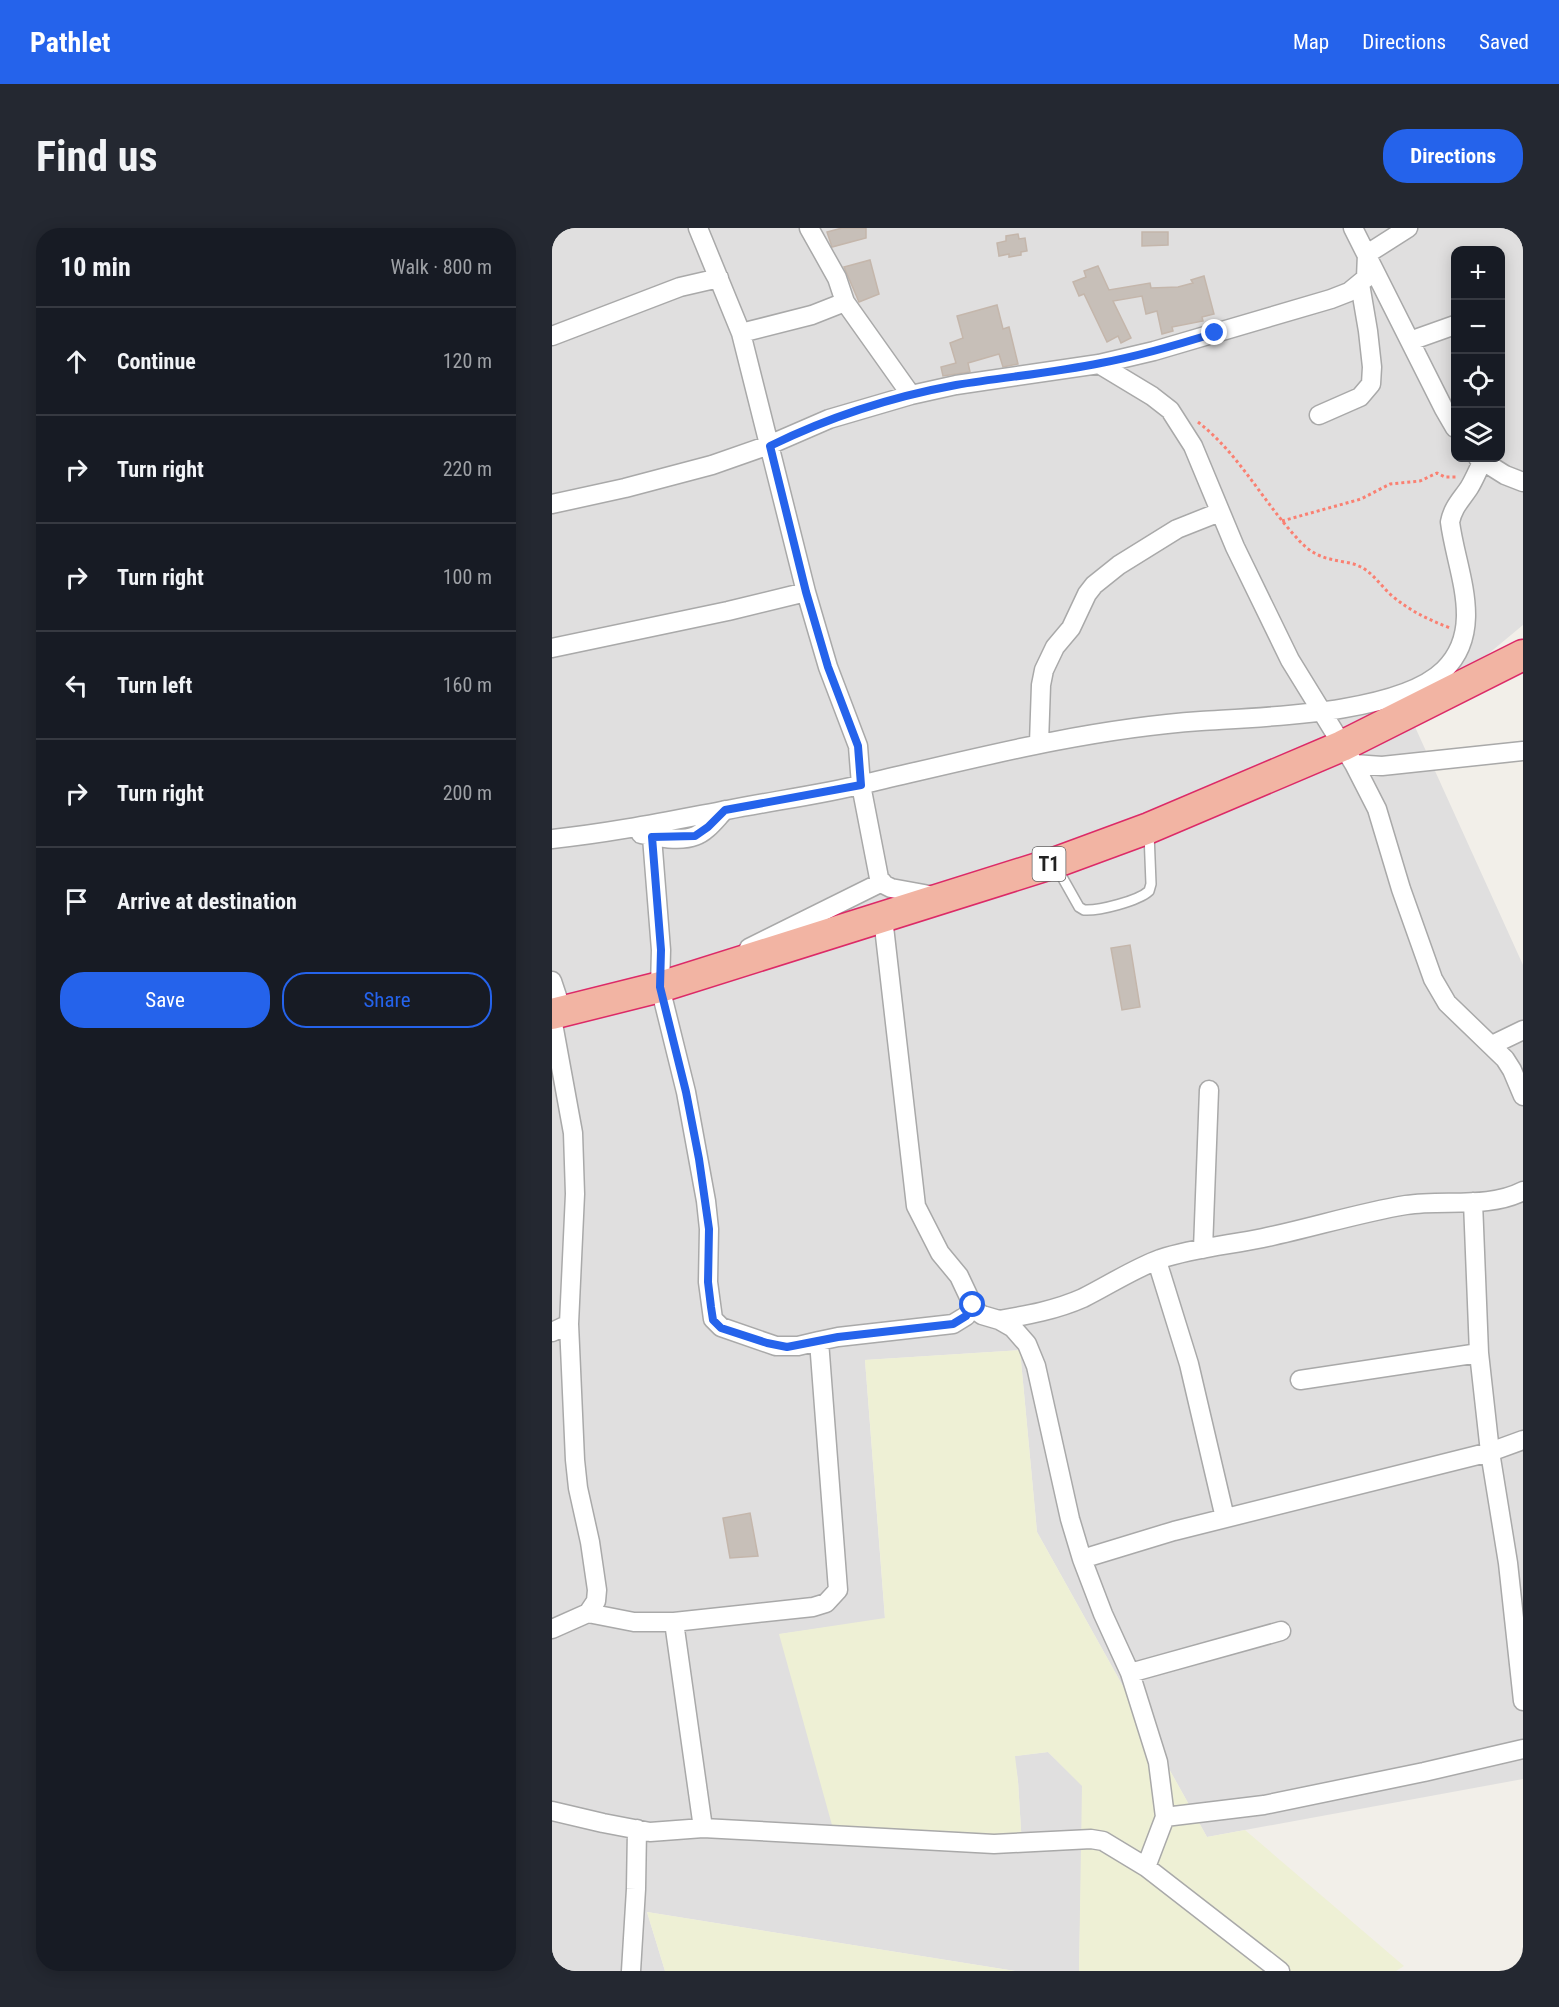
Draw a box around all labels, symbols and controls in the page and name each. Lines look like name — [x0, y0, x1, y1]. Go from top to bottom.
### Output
text: Pathlet — [30, 26, 110, 59]
text: Map — [1293, 30, 1329, 54]
text: Directions — [1362, 30, 1446, 54]
text: Saved — [1479, 30, 1529, 54]
button: Directions — [1383, 129, 1523, 183]
text: Find us — [36, 132, 157, 181]
map controls — [1451, 246, 1505, 462]
button: + — [1451, 246, 1505, 300]
text: 10 min — [60, 252, 131, 282]
text: Walk · 800 m — [391, 255, 492, 279]
button: − — [1451, 300, 1505, 354]
route end — [1201, 319, 1227, 345]
icon: ahead — [60, 345, 93, 378]
text: Continue — [117, 349, 196, 374]
text: 120 m — [443, 349, 492, 373]
button: locate — [1451, 354, 1505, 408]
button: layers — [1451, 408, 1505, 462]
icon: right — [60, 453, 93, 486]
text: Turn right — [117, 457, 204, 482]
text: 220 m — [443, 457, 492, 481]
icon: right — [60, 561, 93, 594]
text: Turn right — [117, 565, 204, 590]
text: 100 m — [443, 565, 492, 589]
icon: left — [60, 669, 93, 702]
text: Turn left — [117, 673, 192, 698]
text: 160 m — [443, 673, 492, 697]
icon: right — [60, 777, 93, 810]
text: Turn right — [117, 781, 204, 806]
text: 200 m — [443, 781, 492, 805]
road number: T1 — [1032, 847, 1066, 881]
icon: arrive — [60, 885, 93, 918]
text: Arrive at destination — [117, 889, 297, 914]
button: Save — [60, 972, 270, 1028]
button: Share — [282, 972, 492, 1028]
route start — [959, 1291, 985, 1317]

